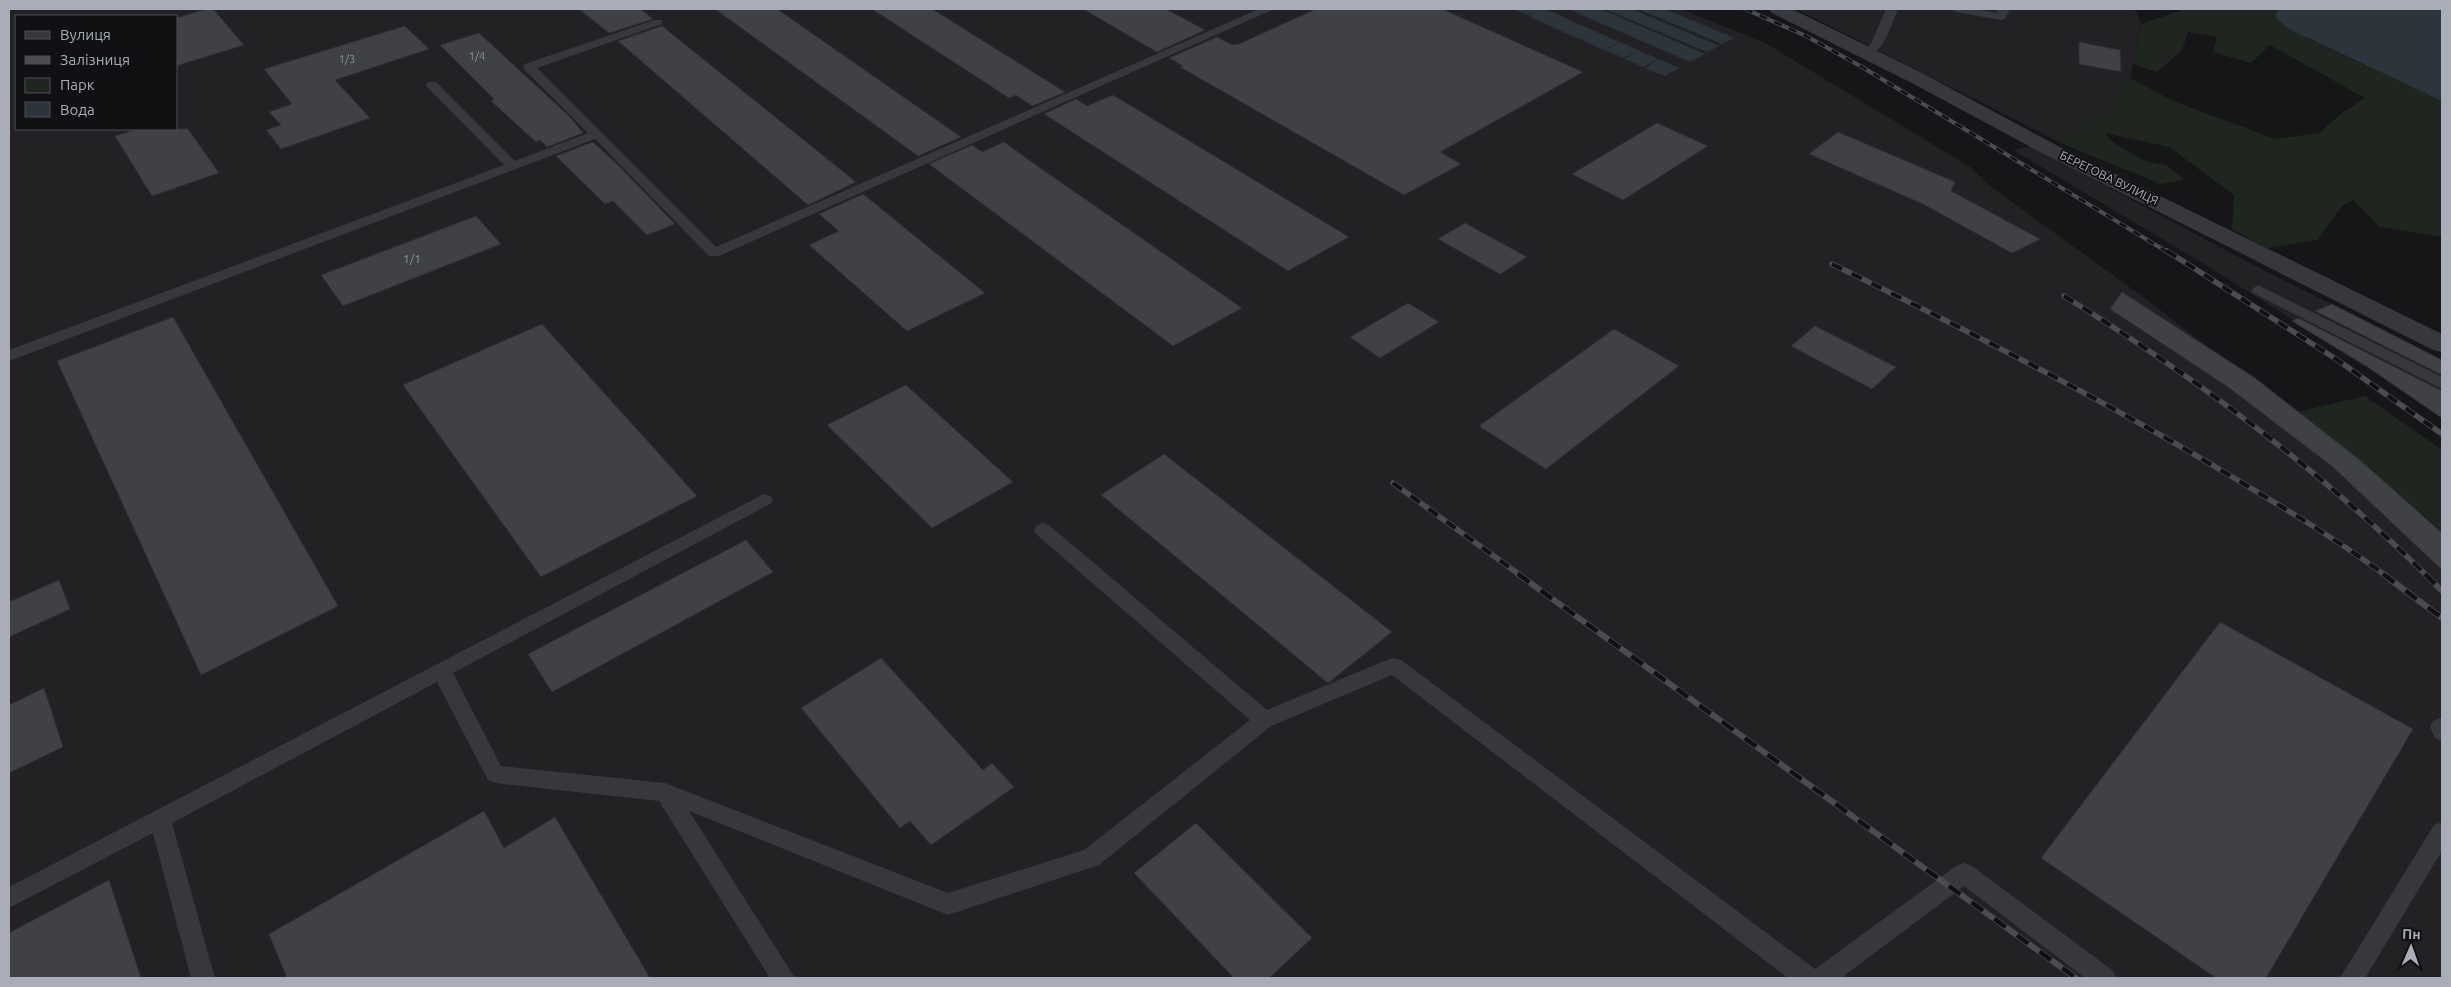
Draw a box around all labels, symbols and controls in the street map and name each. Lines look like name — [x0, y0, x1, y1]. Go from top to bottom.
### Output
legend — [15, 15, 178, 130]
text: Вулиця — [60, 26, 111, 43]
house number: 1/4 — [469, 50, 485, 62]
text: Залізниця — [60, 51, 130, 68]
house number: 1/3 — [339, 53, 355, 65]
text: Парк — [60, 76, 95, 93]
text: Вода — [60, 101, 95, 118]
street label: БЕРЕГОВА ВУЛИЦЯ — [2058, 148, 2160, 207]
house number: 1/1 — [403, 252, 421, 265]
north arrow — [2386, 922, 2436, 972]
text: Пн — [2402, 926, 2421, 942]

